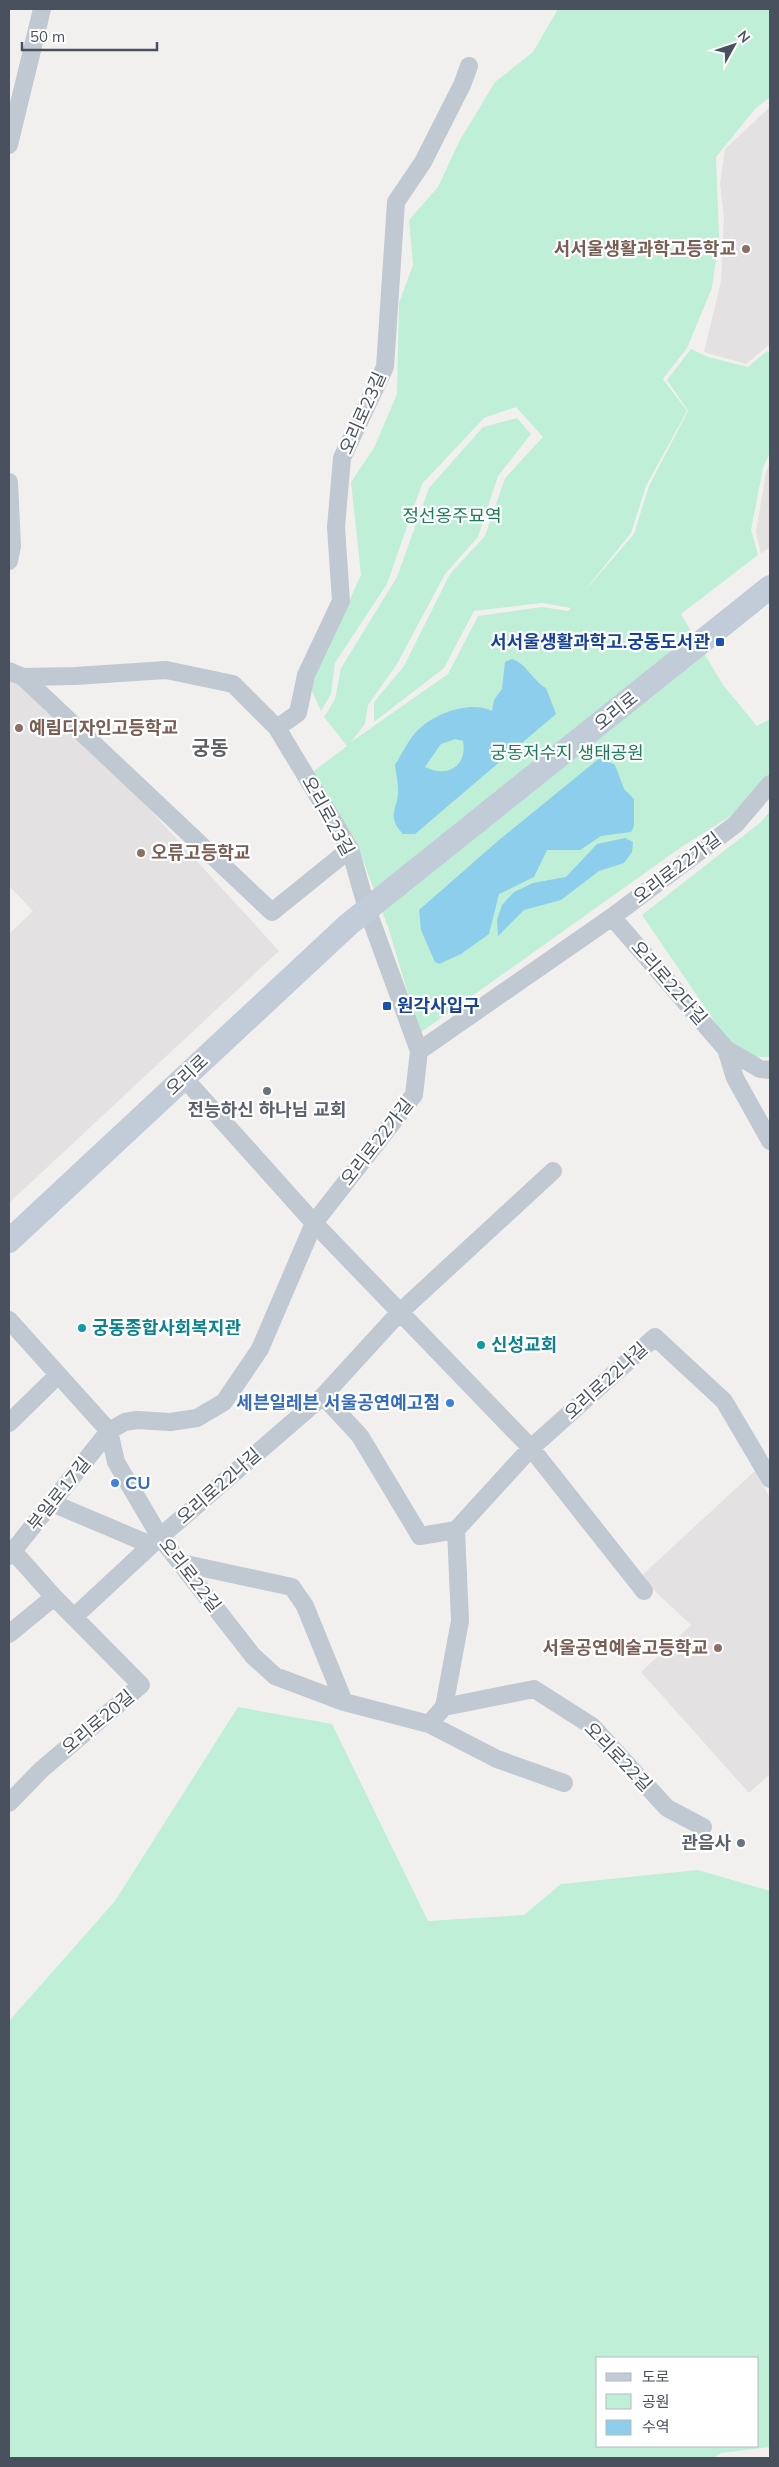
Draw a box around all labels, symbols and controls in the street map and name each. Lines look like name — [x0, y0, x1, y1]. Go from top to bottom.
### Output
scale bar — [22, 20, 158, 52]
north arrow — [709, 20, 759, 70]
text: 50 m — [30, 27, 65, 46]
text: N — [734, 27, 754, 46]
place label: 서서울생활과학고등학교 — [554, 237, 736, 260]
marker: 서서울생활과학고등학교 — [740, 243, 752, 255]
street label: 오리로23길 — [334, 368, 391, 458]
park label: 정선옹주묘역 — [402, 504, 502, 527]
place label: 서서울생활과학고.궁동도서관 — [490, 630, 710, 653]
marker: 서서울생활과학고.궁동도서관 — [714, 636, 726, 648]
street label: 오리로 — [589, 686, 642, 735]
place label: 예림디자인고등학교 — [29, 716, 178, 739]
marker: 예림디자인고등학교 — [13, 722, 25, 734]
district label: 궁동 — [192, 735, 228, 760]
park label: 궁동저수지 생태공원 — [490, 741, 644, 764]
street label: 오리로23길 — [297, 772, 360, 860]
street label: 오리로22가길 — [628, 827, 725, 908]
place label: 오류고등학교 — [151, 841, 250, 864]
marker: 오류고등학교 — [135, 847, 147, 859]
street label: 오리로22다길 — [626, 936, 712, 1030]
place label: 원각사입구 — [397, 994, 480, 1017]
marker: 원각사입구 — [381, 1000, 393, 1012]
street label: 오리로 — [161, 1049, 213, 1100]
marker: 전능하신 하나님 교회 — [261, 1085, 273, 1097]
street label: 오리로22가길 — [335, 1093, 418, 1190]
place label: 전능하신 하나님 교회 — [188, 1098, 346, 1121]
place label: 궁동종합사회복지관 — [92, 1316, 241, 1339]
marker: 궁동종합사회복지관 — [76, 1322, 88, 1334]
place label: 신성교회 — [491, 1333, 557, 1356]
street label: 오리로22나길 — [559, 1337, 652, 1424]
marker: 신성교회 — [475, 1339, 487, 1351]
place label: 세븐일레븐 서울공연예고점 — [236, 1391, 440, 1414]
marker: 세븐일레븐 서울공연예고점 — [444, 1397, 456, 1409]
street label: 오리로22나길 — [172, 1443, 266, 1529]
street label: 부일로17길 — [22, 1452, 95, 1535]
place label: CU — [125, 1471, 151, 1494]
marker: CU — [109, 1477, 121, 1489]
street label: 오리로22길 — [154, 1533, 226, 1616]
place label: 서울공연예술고등학교 — [542, 1636, 708, 1659]
marker: 서울공연예술고등학교 — [712, 1642, 724, 1654]
street label: 오리로20길 — [57, 1685, 139, 1759]
street label: 오리로22길 — [580, 1717, 657, 1796]
place label: 관음사 — [681, 1831, 731, 1854]
marker: 관음사 — [735, 1837, 747, 1849]
legend — [596, 2357, 759, 2447]
text: 도로 — [642, 2367, 670, 2386]
text: 공원 — [642, 2392, 670, 2411]
text: 수역 — [642, 2417, 670, 2436]

